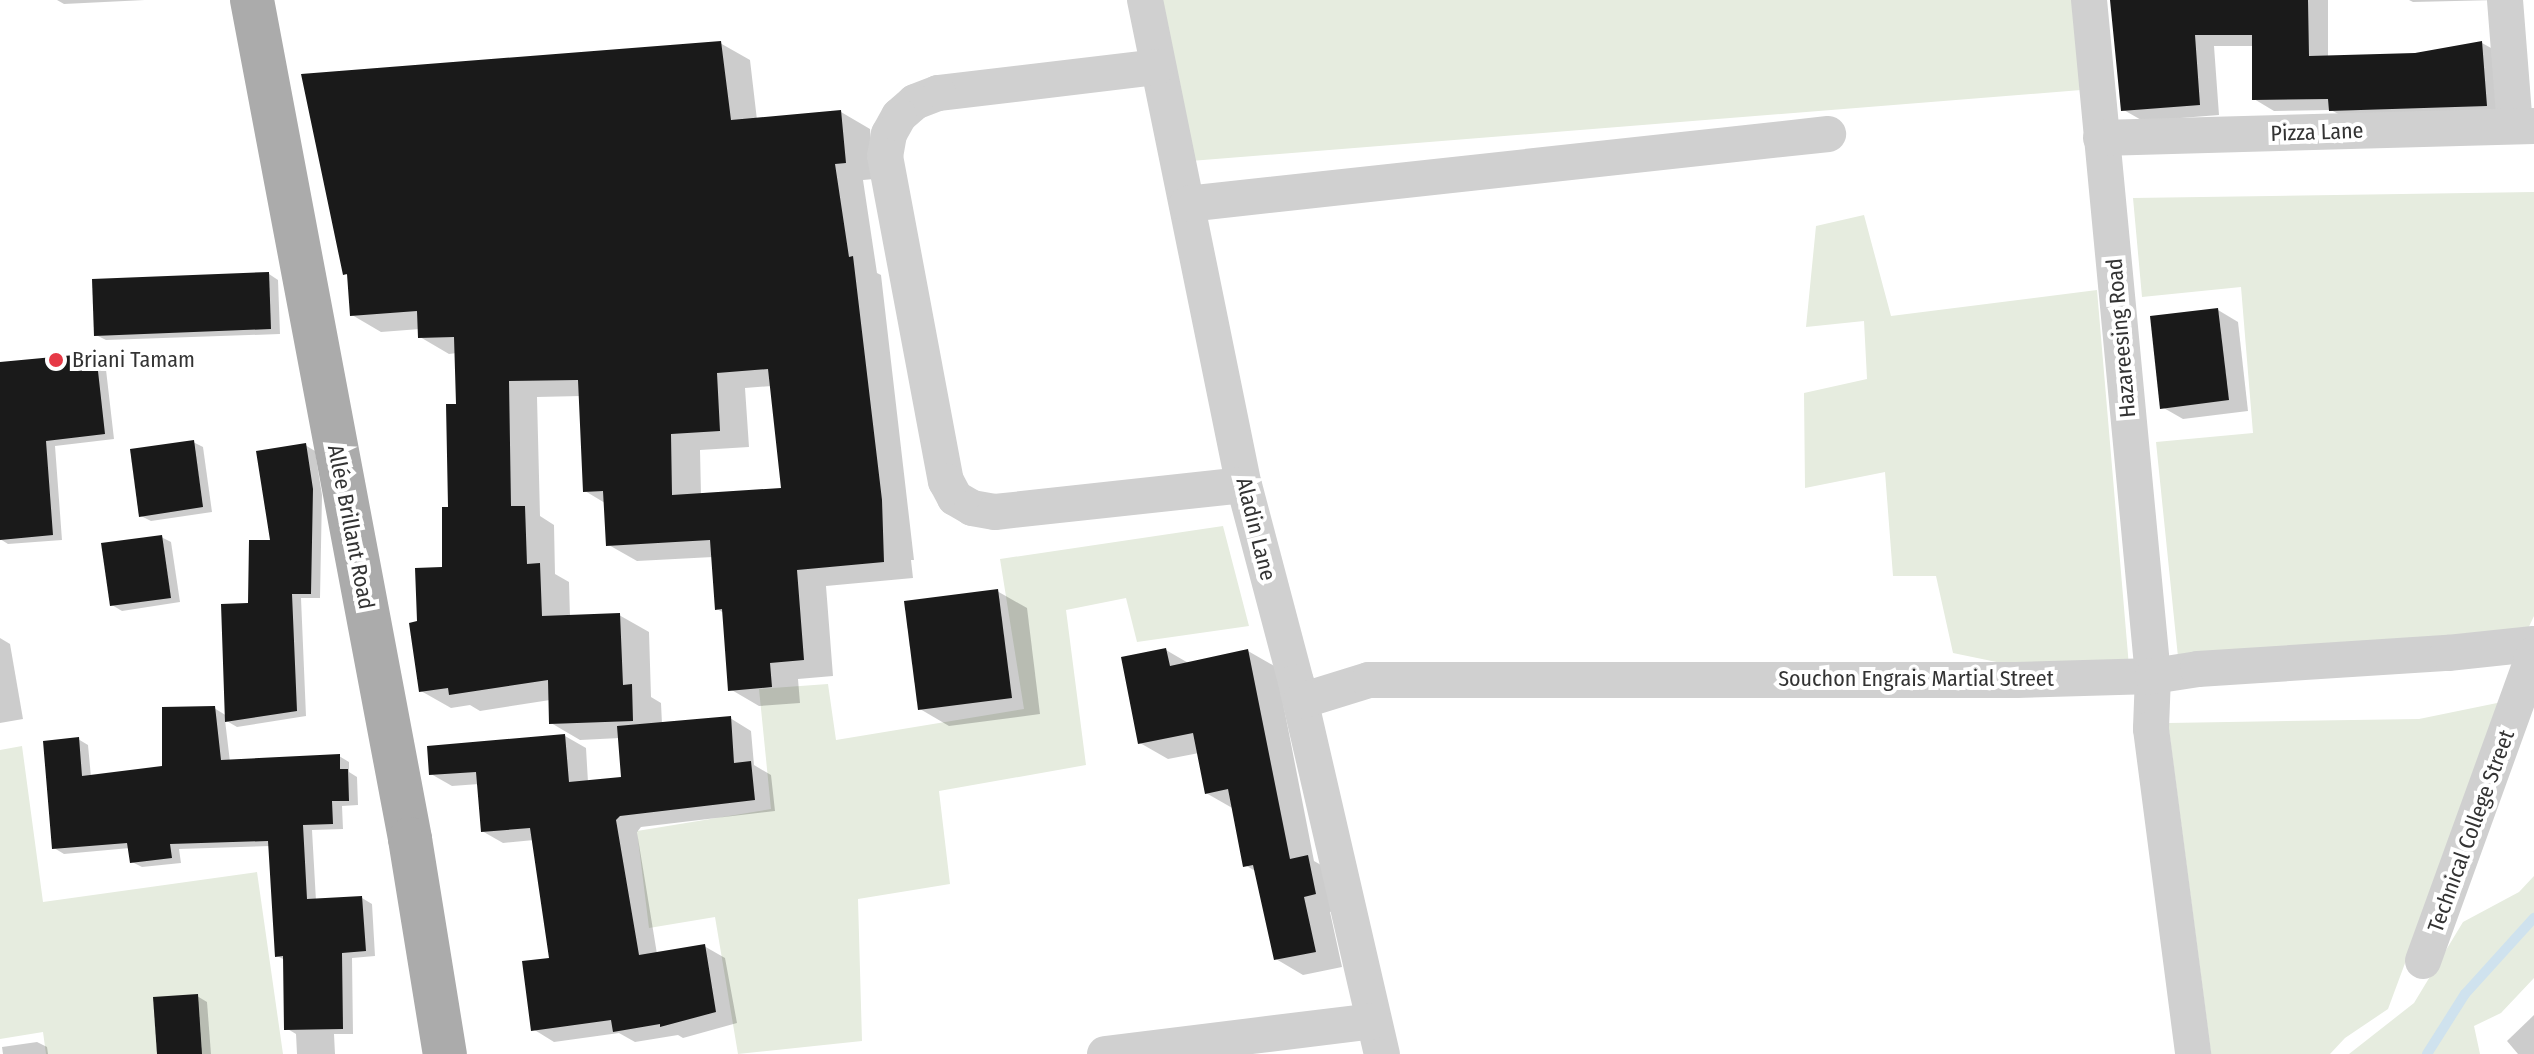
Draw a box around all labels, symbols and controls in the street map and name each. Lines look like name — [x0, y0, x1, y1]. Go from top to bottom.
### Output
street label: Pizza Lane — [2270, 117, 2364, 147]
street label: Hazareesing Road — [2101, 257, 2141, 419]
place label: Briani Tamam — [72, 347, 195, 373]
marker: Briani Tamam — [47, 351, 65, 369]
street label: Allée Brillant Road — [322, 442, 380, 612]
street label: Aladin Lane — [1230, 475, 1282, 583]
street label: Souchon Engrais Martial Street — [1778, 666, 2054, 692]
street label: Technical College Street — [2422, 726, 2520, 936]

